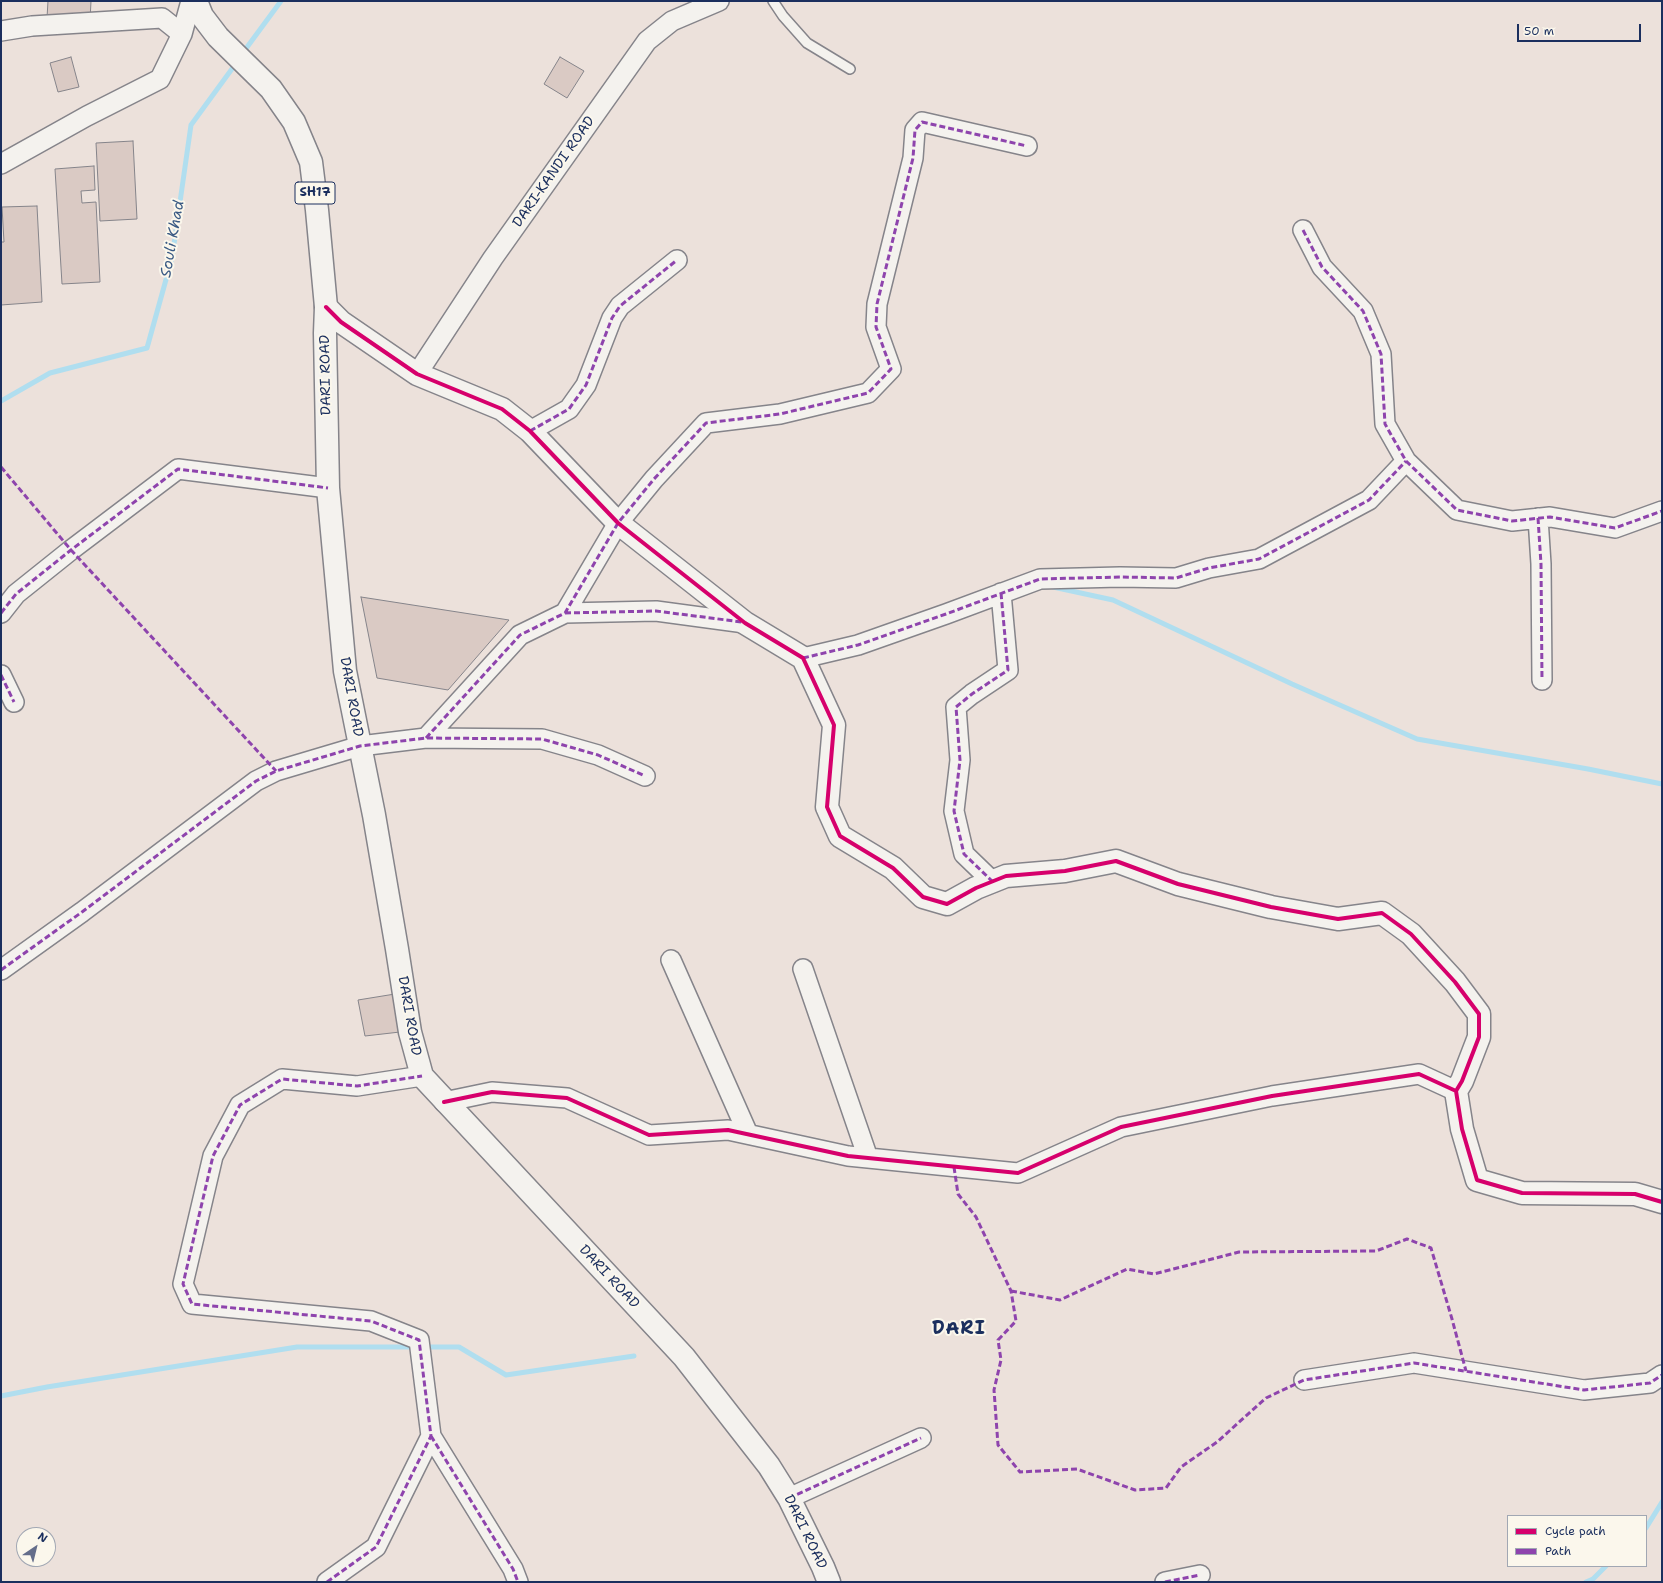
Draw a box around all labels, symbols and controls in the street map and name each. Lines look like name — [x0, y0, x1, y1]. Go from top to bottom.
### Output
scale bar — [1519, 16, 1643, 42]
text: 50 m — [1524, 23, 1554, 39]
street label: DARI-KANDI ROAD — [509, 113, 599, 231]
road number: SH17 — [295, 182, 335, 204]
water label: Souli Khad — [157, 199, 189, 279]
street label: DARI ROAD — [317, 335, 335, 415]
street label: DARI ROAD — [336, 656, 366, 738]
street label: DARI ROAD — [394, 975, 424, 1057]
street label: DARI ROAD — [575, 1242, 643, 1312]
district label: DARI — [932, 1318, 986, 1340]
street label: DARI ROAD — [780, 1492, 830, 1572]
legend — [1507, 1515, 1647, 1567]
text: Cycle path — [1545, 1523, 1606, 1539]
north arrow — [16, 1527, 56, 1567]
text: N — [35, 1529, 50, 1546]
text: Path — [1545, 1543, 1571, 1559]

